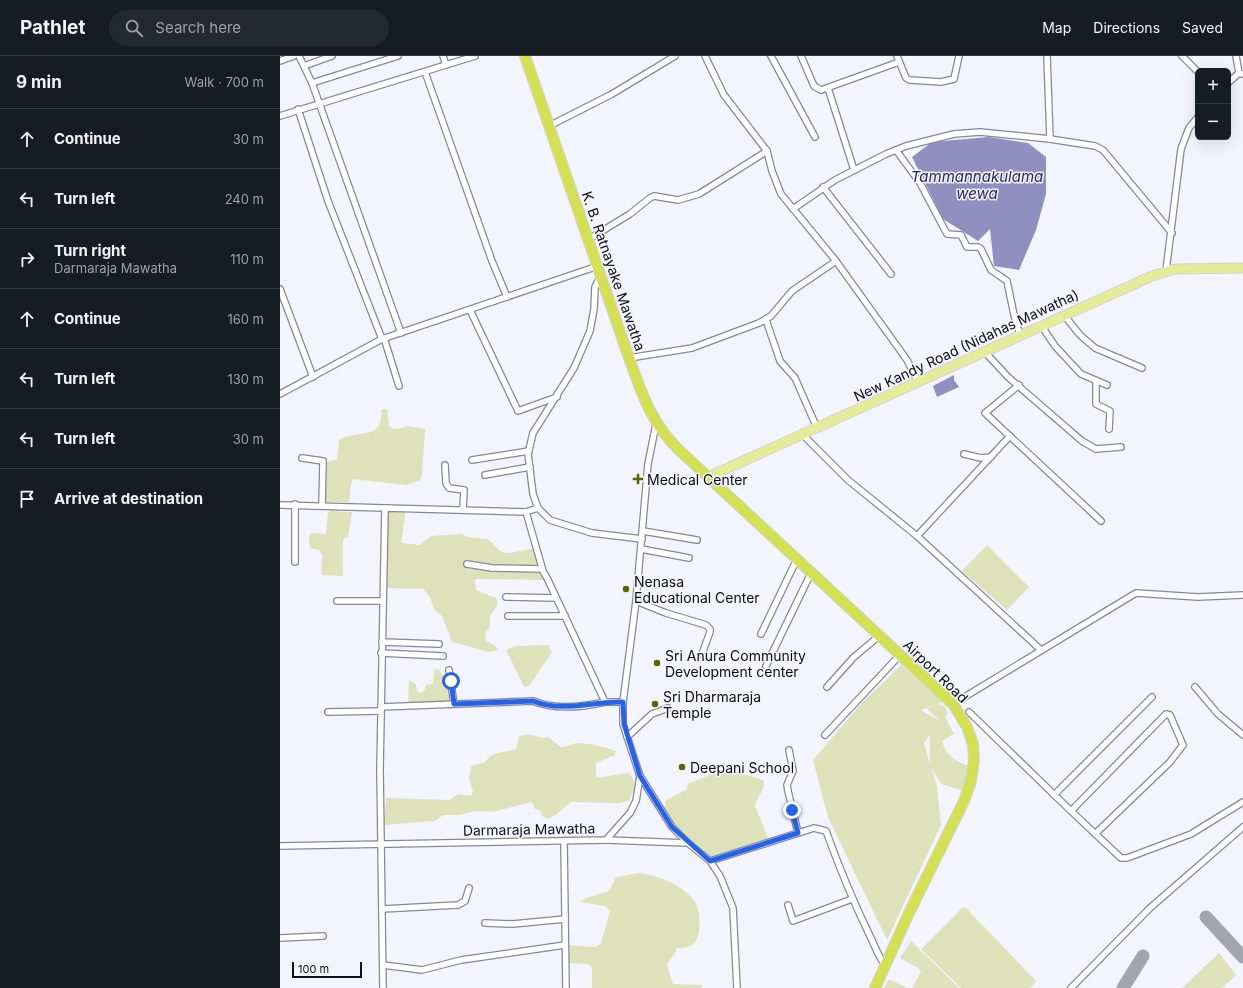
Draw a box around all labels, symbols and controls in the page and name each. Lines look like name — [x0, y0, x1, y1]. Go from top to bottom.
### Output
search box — [109, 10, 389, 46]
text: Pathlet — [20, 16, 85, 39]
icon: search — [123, 17, 145, 39]
text: Search here — [155, 18, 241, 37]
text: Map — [1042, 19, 1071, 36]
text: Directions — [1093, 19, 1160, 36]
text: Saved — [1182, 19, 1223, 36]
map controls — [1195, 68, 1231, 140]
button: + — [1195, 68, 1231, 104]
text: 9 min — [16, 72, 62, 92]
text: Walk · 700 m — [185, 74, 264, 90]
button: − — [1195, 104, 1231, 140]
icon: ahead — [16, 128, 38, 150]
text: Continue — [54, 129, 121, 148]
text: 30 m — [233, 131, 264, 147]
water label: Tammannakulama wewa — [911, 167, 1043, 203]
icon: left — [16, 188, 38, 210]
text: Turn left — [54, 189, 115, 208]
street label: K. B. Ratnayake Mawatha — [579, 189, 649, 353]
text: 240 m — [225, 191, 264, 207]
text: Turn right — [54, 241, 126, 260]
icon: right — [16, 248, 38, 270]
text: 110 m — [230, 251, 264, 267]
text: Darmaraja Mawatha — [54, 260, 177, 276]
street label: New Kandy Road (Nidahas Mawatha) — [851, 285, 1081, 405]
icon: ahead — [16, 308, 38, 330]
text: Continue — [54, 309, 121, 328]
text: 160 m — [227, 311, 264, 327]
icon: left — [16, 368, 38, 390]
text: Turn left — [54, 369, 115, 388]
text: 130 m — [227, 371, 264, 387]
icon: left — [16, 428, 38, 450]
text: Turn left — [54, 429, 115, 448]
text: 30 m — [233, 431, 264, 447]
place label: Medical Center — [647, 471, 748, 488]
marker: Medical Center — [632, 473, 644, 485]
icon: arrive — [16, 488, 38, 510]
text: Arrive at destination — [54, 489, 203, 508]
place label: Nenasa Educational Center — [634, 573, 760, 606]
marker: Nenasa Educational Center — [621, 584, 631, 594]
street label: Airport Road — [900, 636, 972, 706]
place label: Sri Anura Community Development center — [665, 647, 806, 680]
marker: Sri Anura Community Development center — [652, 658, 662, 668]
route start — [442, 672, 460, 690]
place label: Sri Dharmaraja Temple — [663, 688, 761, 721]
marker: Sri Dharmaraja Temple — [650, 699, 660, 709]
place label: Deepani School — [690, 759, 794, 776]
marker: Deepani School — [677, 762, 687, 772]
route end — [783, 801, 801, 819]
street label: Darmaraja Mawatha — [463, 819, 595, 839]
scale bar — [292, 960, 362, 979]
text: 100 m — [298, 962, 329, 976]

